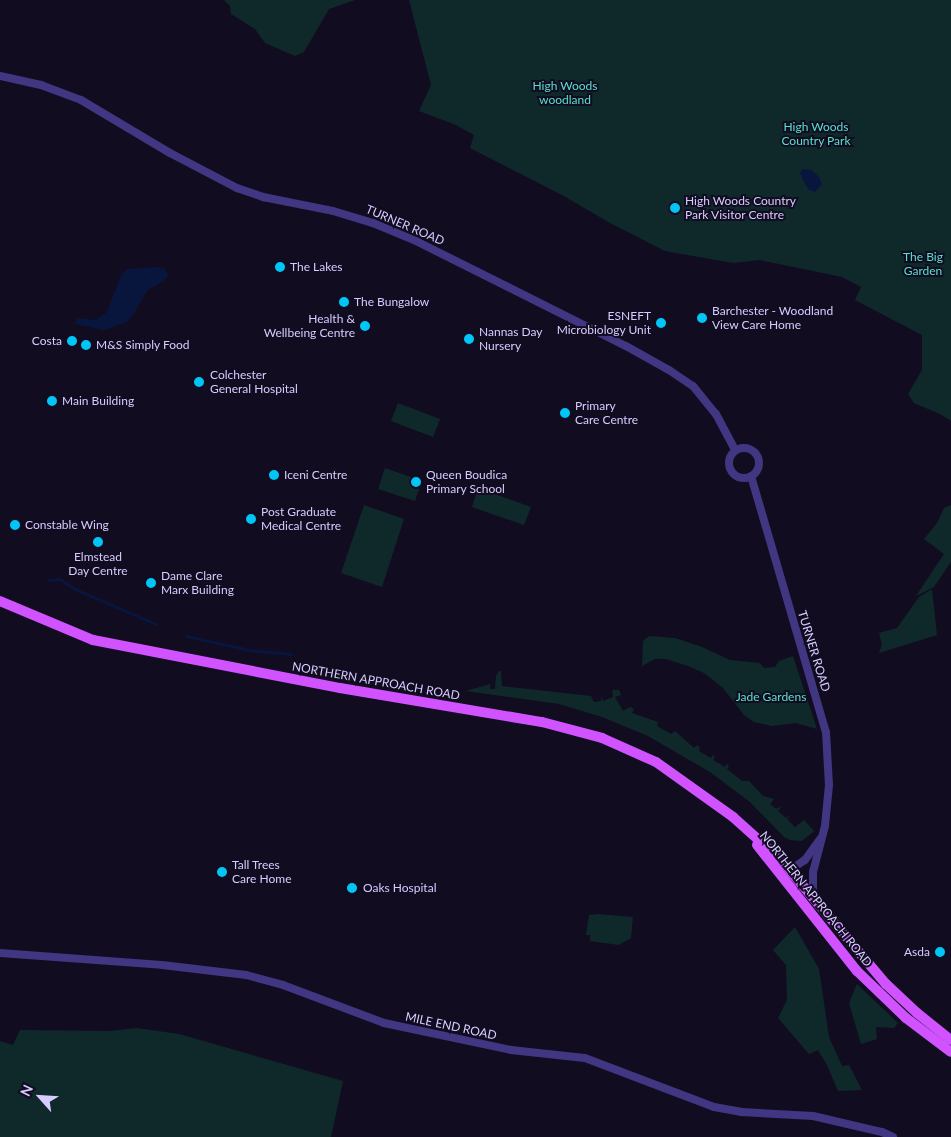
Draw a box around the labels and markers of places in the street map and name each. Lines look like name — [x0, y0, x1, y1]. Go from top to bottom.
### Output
place label: High Woods Country Park Visitor Centre — [685, 194, 796, 222]
marker: High Woods Country Park Visitor Centre — [669, 202, 681, 214]
place label: The Lakes — [290, 260, 342, 274]
marker: The Lakes — [274, 261, 286, 273]
place label: The Bungalow — [354, 295, 429, 309]
marker: The Bungalow — [338, 296, 350, 308]
place label: Barchester - Woodland View Care Home — [712, 304, 834, 332]
place label: ESNEFT Microbiology Unit — [556, 309, 651, 337]
place label: Health & Wellbeing Centre — [264, 312, 355, 340]
marker: Barchester - Woodland View Care Home — [696, 312, 708, 324]
marker: ESNEFT Microbiology Unit — [655, 317, 667, 329]
marker: Health & Wellbeing Centre — [359, 320, 371, 332]
place label: Nannas Day Nursery — [479, 325, 543, 353]
marker: Nannas Day Nursery — [463, 333, 475, 345]
place label: Costa — [32, 334, 62, 348]
marker: Costa — [66, 335, 78, 347]
place label: M&S Simply Food — [96, 338, 190, 352]
marker: M&S Simply Food — [80, 339, 92, 351]
place label: Colchester General Hospital — [210, 368, 298, 396]
marker: Colchester General Hospital — [192, 375, 206, 389]
place label: Main Building — [62, 394, 134, 408]
marker: Main Building — [46, 395, 58, 407]
place label: Primary Care Centre — [575, 399, 638, 427]
marker: Primary Care Centre — [559, 407, 571, 419]
place label: Iceni Centre — [284, 468, 347, 482]
place label: Queen Boudica Primary School — [426, 468, 507, 496]
marker: Iceni Centre — [268, 469, 280, 481]
marker: Queen Boudica Primary School — [410, 476, 422, 488]
place label: Post Graduate Medical Centre — [261, 505, 341, 533]
marker: Post Graduate Medical Centre — [245, 513, 257, 525]
place label: Constable Wing — [25, 518, 109, 532]
marker: Constable Wing — [9, 519, 21, 531]
marker: Elmstead Day Centre — [92, 536, 104, 548]
place label: Elmstead Day Centre — [68, 550, 128, 578]
place label: Dame Clare Marx Building — [161, 569, 234, 597]
marker: Dame Clare Marx Building — [145, 577, 157, 589]
place label: Tall Trees Care Home — [232, 858, 291, 886]
marker: Tall Trees Care Home — [216, 866, 228, 878]
marker: Oaks Hospital — [345, 881, 359, 895]
place label: Oaks Hospital — [363, 881, 436, 895]
place label: Asda — [904, 945, 930, 959]
marker: Asda — [934, 946, 946, 958]

